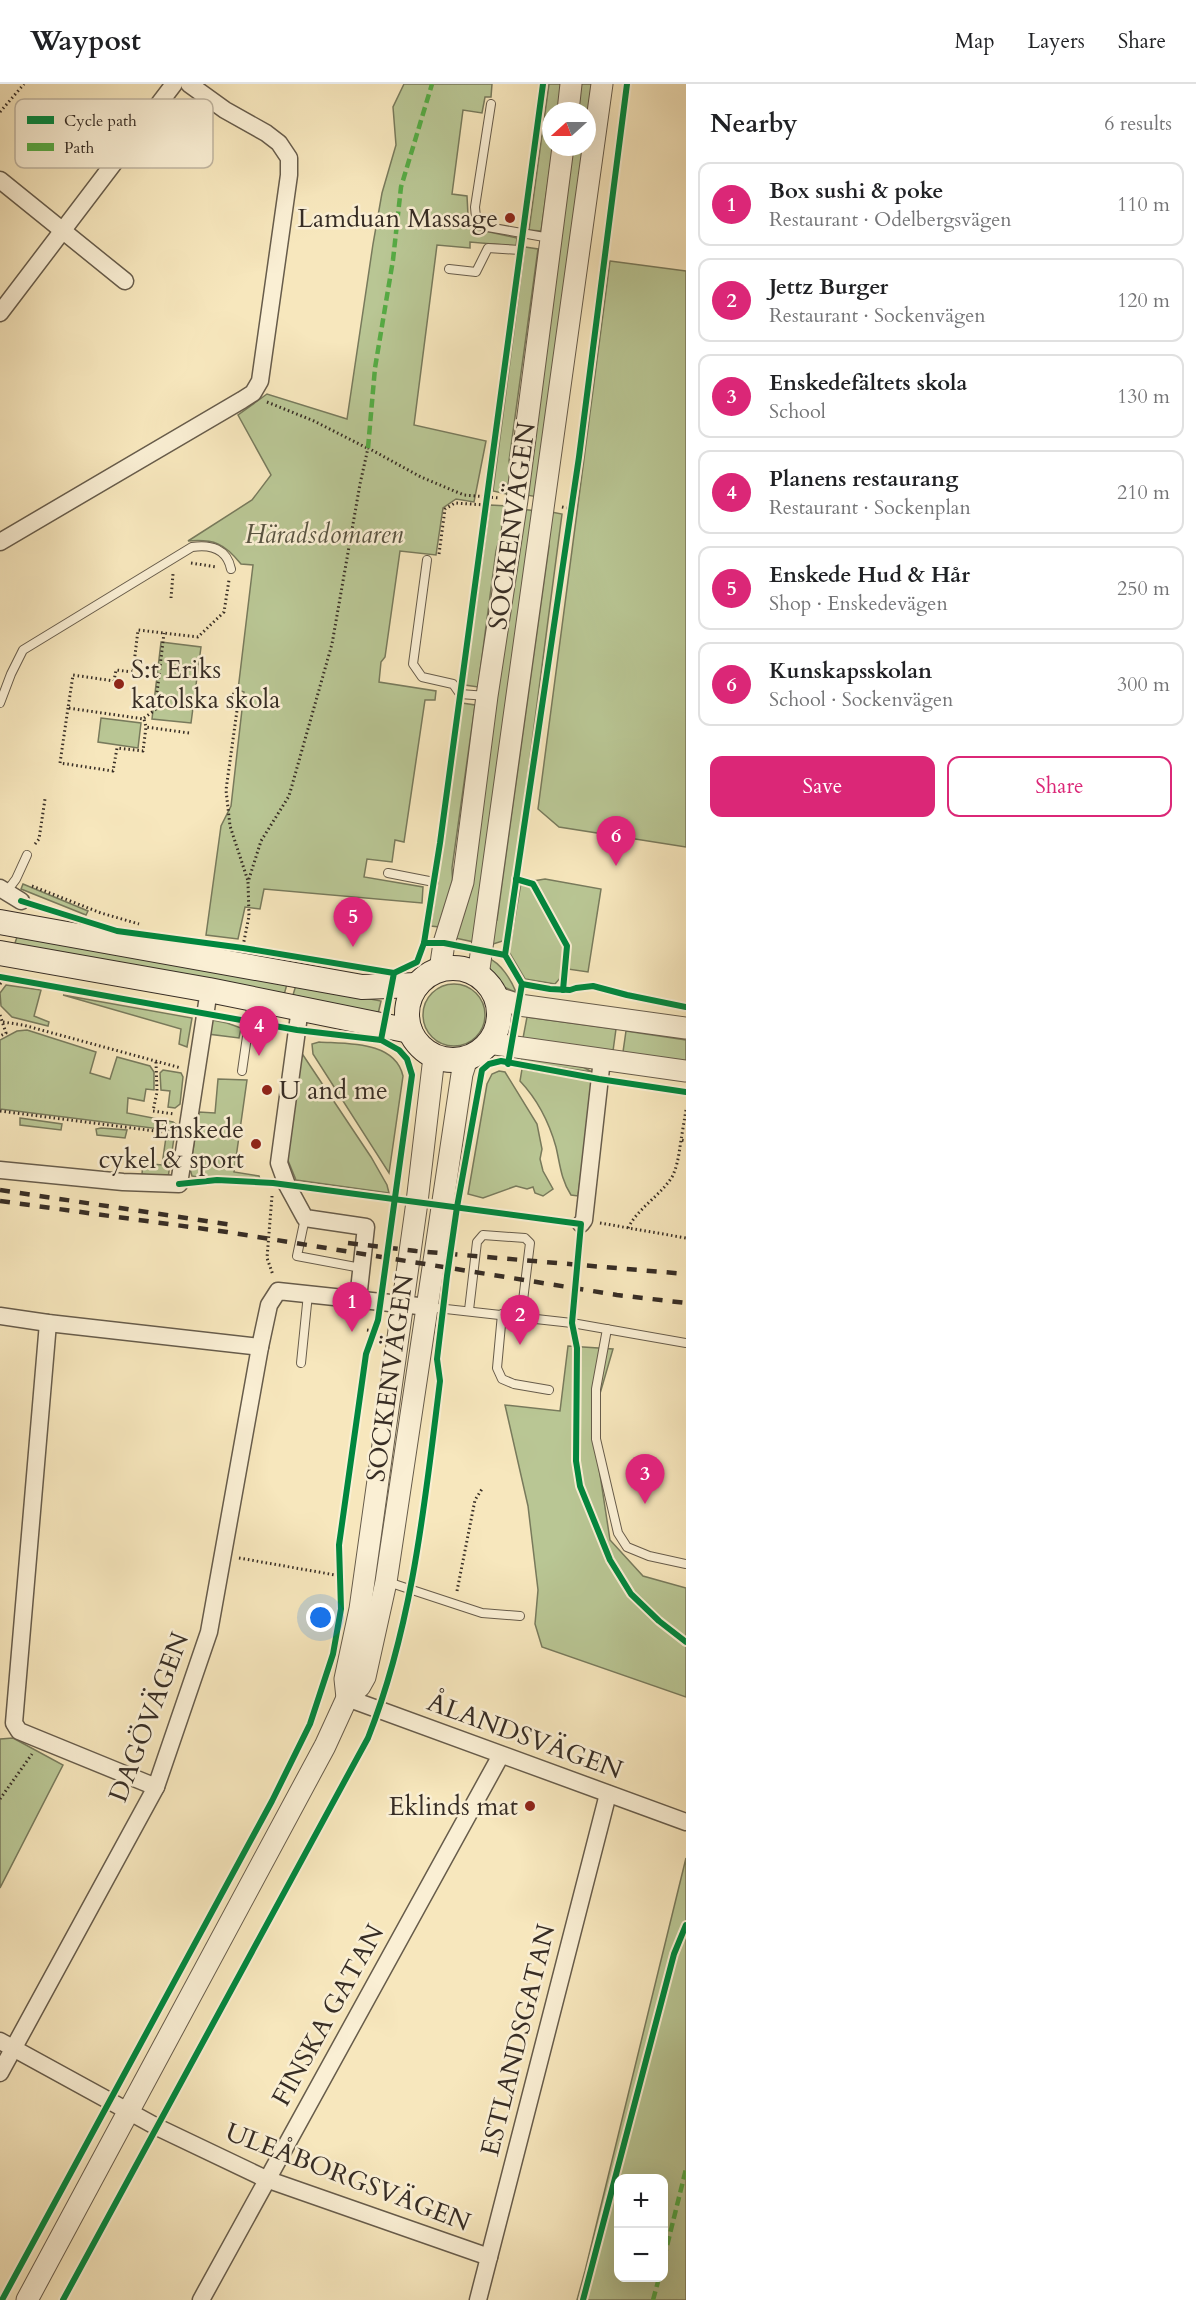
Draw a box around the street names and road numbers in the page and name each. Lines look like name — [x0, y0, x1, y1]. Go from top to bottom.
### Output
street label: SOCKENVÄGEN — [480, 420, 544, 632]
street label: SOCKENVÄGEN — [358, 1272, 422, 1484]
street label: DAGÖVÄGEN — [101, 1627, 197, 1807]
street label: ÅLANDSVÄGEN — [422, 1684, 628, 1788]
street label: FINSKA GATAN — [264, 1918, 392, 2112]
street label: ESTLANDSGATAN — [472, 1921, 564, 2159]
street label: ULEÅBORGSVÄGEN — [221, 2114, 475, 2240]

